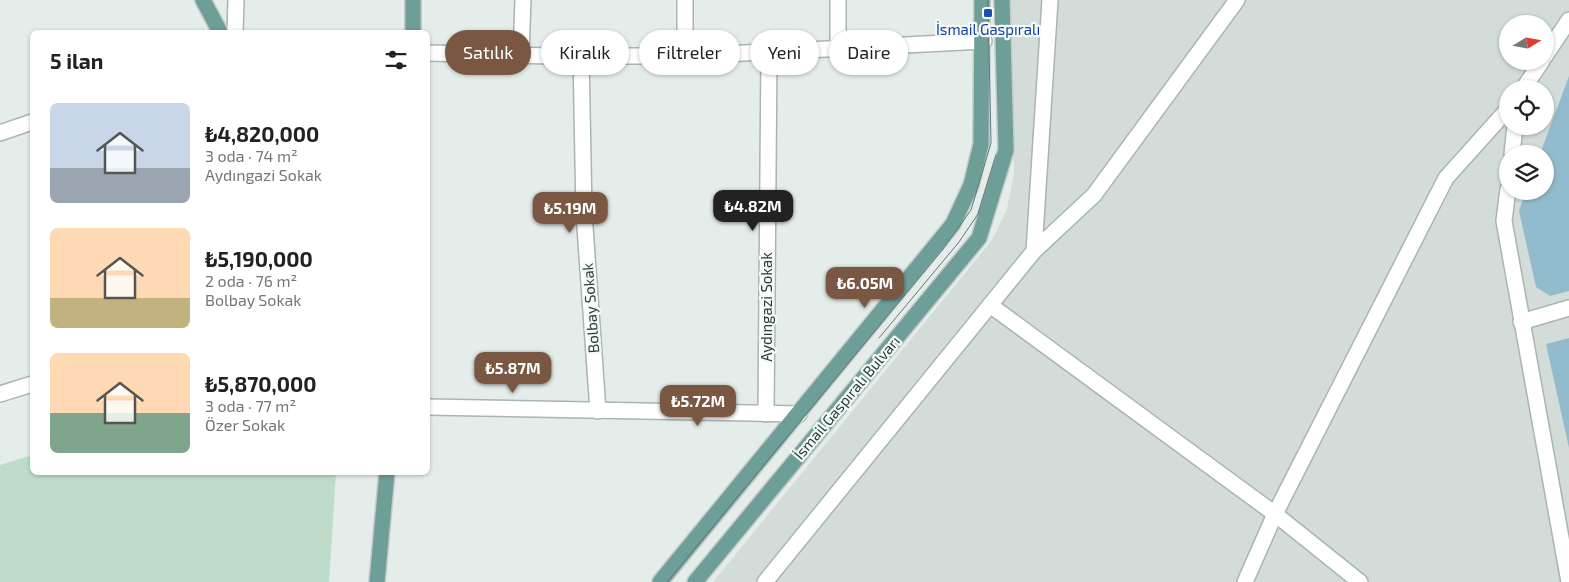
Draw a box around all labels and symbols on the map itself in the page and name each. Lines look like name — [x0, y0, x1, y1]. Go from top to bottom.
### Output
marker: İsmail Gaspıralı — [982, 7, 994, 19]
north arrow — [1499, 15, 1554, 70]
place label: İsmail Gaspıralı — [936, 20, 1040, 38]
pin: ₺4.82M — [712, 190, 794, 232]
pin: ₺5.19M — [529, 192, 611, 234]
street label: Aydıngazi Sokak — [757, 252, 775, 362]
street label: Bolbay Sokak — [578, 262, 602, 354]
pin: ₺6.05M — [824, 266, 906, 309]
street label: İsmail Gaspıralı Bulvarı — [789, 332, 903, 463]
pin: ₺5.87M — [472, 352, 554, 394]
pin: ₺5.72M — [657, 384, 739, 427]

